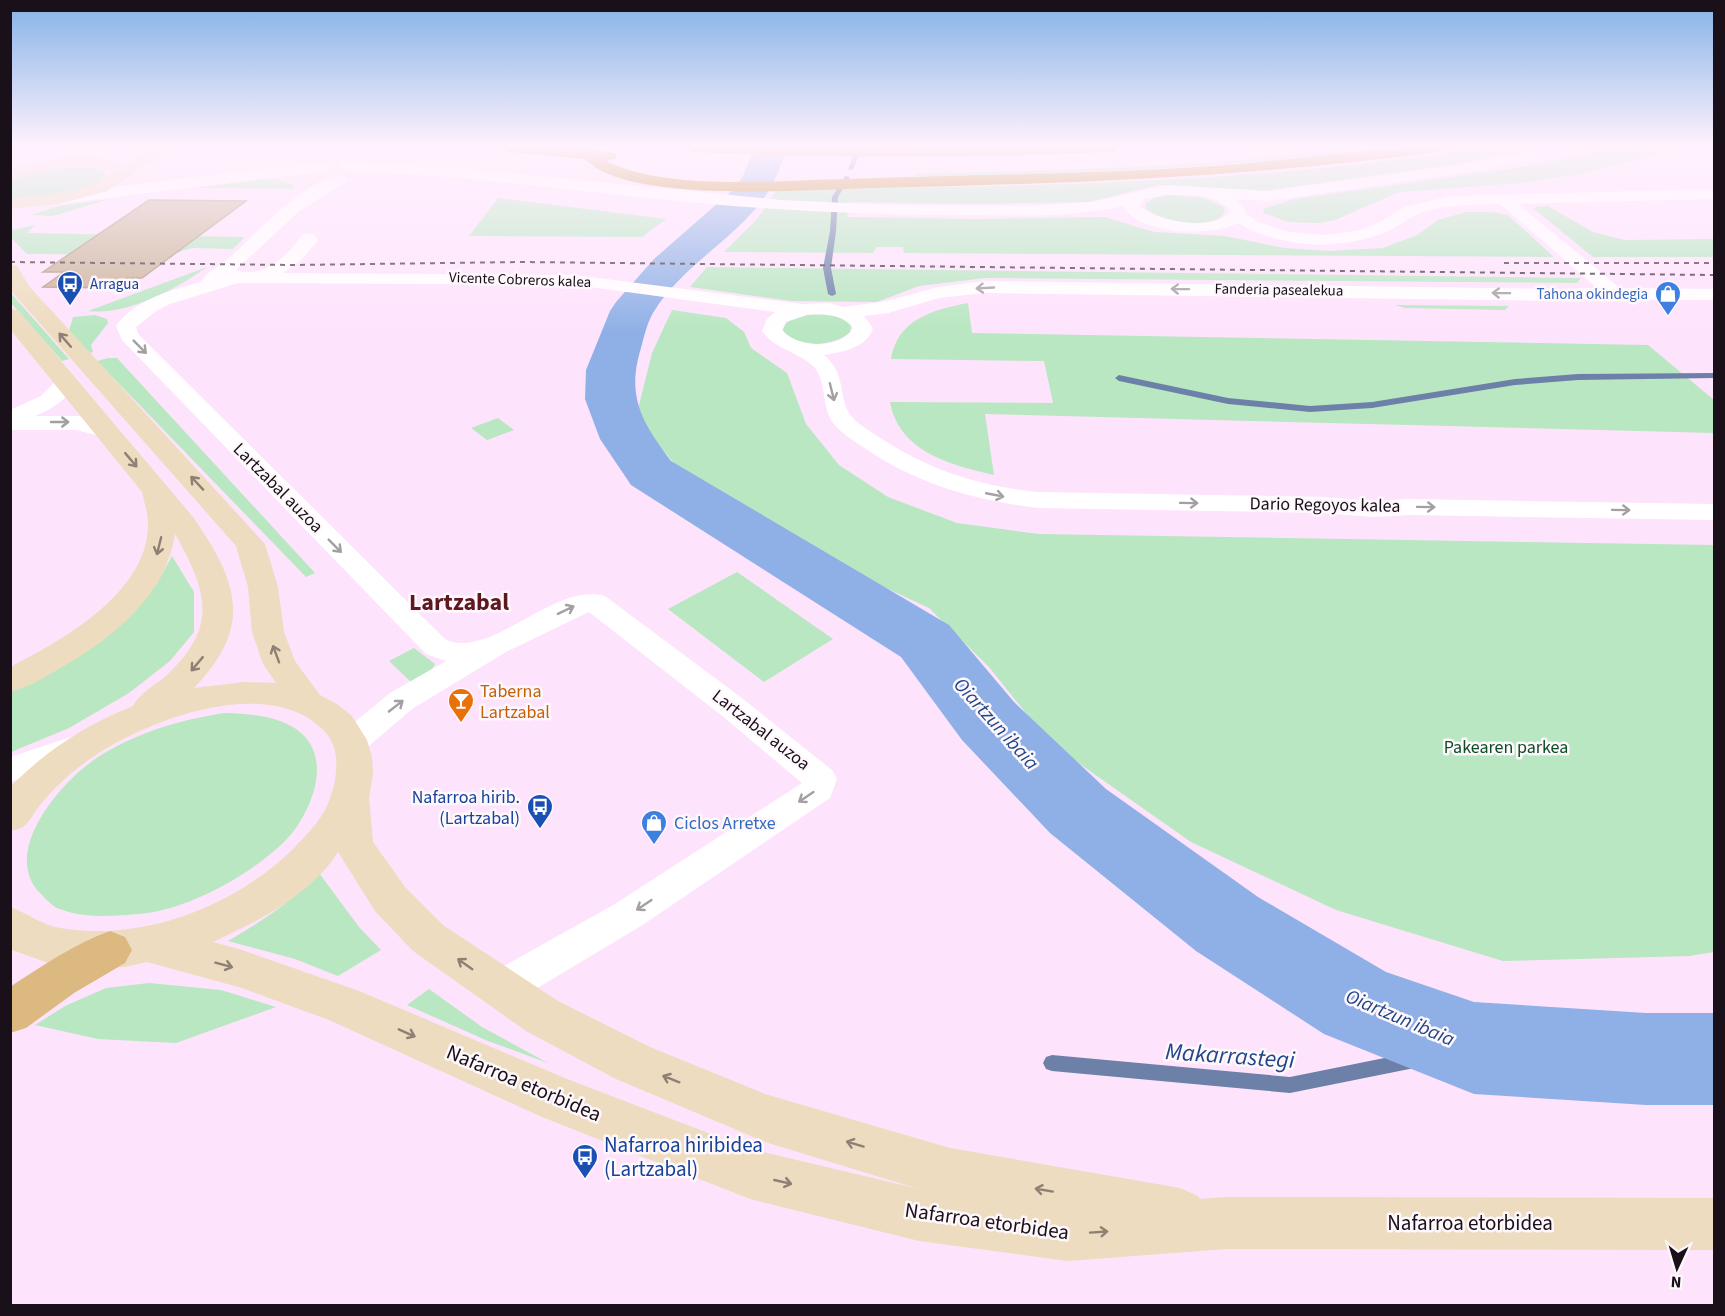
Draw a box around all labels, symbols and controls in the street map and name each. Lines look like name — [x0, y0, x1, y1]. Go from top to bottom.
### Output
street label: Vicente Cobreros kalea — [449, 267, 591, 293]
bus stop icon: Arragua — [55, 269, 85, 307]
place label: Arragua — [90, 274, 139, 295]
street label: Fanderia pasealekua — [1214, 278, 1344, 302]
shop icon: Tahona okindegia — [1653, 279, 1683, 317]
one-way arrow — [975, 282, 995, 293]
one-way arrow — [1170, 283, 1190, 295]
place label: Tahona okindegia — [1537, 284, 1648, 305]
one-way arrow — [1491, 287, 1511, 299]
one-way arrow — [58, 333, 72, 348]
one-way arrow — [132, 339, 147, 354]
one-way arrow — [827, 382, 839, 401]
one-way arrow — [49, 416, 69, 428]
street label: Lartzabal auzoa — [227, 437, 329, 539]
one-way arrow — [125, 452, 138, 468]
one-way arrow — [190, 476, 204, 491]
one-way arrow — [984, 490, 1004, 501]
street label: Dario Regoyos kalea — [1249, 491, 1401, 519]
one-way arrow — [1179, 497, 1199, 509]
one-way arrow — [1415, 501, 1435, 513]
one-way arrow — [1610, 504, 1630, 516]
one-way arrow — [153, 537, 165, 556]
one-way arrow — [328, 538, 343, 553]
district label: Lartzabal — [409, 585, 509, 620]
one-way arrow — [557, 604, 575, 616]
one-way arrow — [270, 645, 281, 664]
one-way arrow — [190, 656, 204, 671]
water label: Oiartzun ibaia — [947, 672, 1045, 777]
place label: Taberna Lartzabal — [480, 679, 550, 725]
street label: Lartzabal auzoa — [707, 684, 815, 776]
bar icon: Taberna Lartzabal — [446, 686, 476, 724]
one-way arrow — [388, 699, 404, 712]
park label: Pakearen parkea — [1444, 735, 1568, 760]
place label: Nafarroa hirib. (Lartzabal) — [412, 785, 520, 831]
one-way arrow — [798, 791, 815, 803]
bus stop icon: Nafarroa hirib. (Lartzabal) — [525, 792, 555, 830]
shop icon: Ciclos Arretxe — [639, 808, 669, 846]
place label: Ciclos Arretxe — [674, 811, 776, 836]
one-way arrow — [636, 899, 652, 911]
one-way arrow — [457, 958, 473, 970]
one-way arrow — [215, 959, 234, 971]
water label: Oiartzun ibaia — [1341, 982, 1459, 1054]
one-way arrow — [397, 1028, 415, 1039]
water label: Makarrastegi — [1164, 1034, 1296, 1078]
street label: Nafarroa etorbidea — [442, 1037, 606, 1129]
one-way arrow — [663, 1073, 681, 1084]
place label: Nafarroa hiribidea (Lartzabal) — [604, 1130, 763, 1184]
one-way arrow — [846, 1138, 865, 1149]
bus stop icon: Nafarroa hiribidea (Lartzabal) — [570, 1142, 600, 1180]
one-way arrow — [773, 1177, 792, 1189]
one-way arrow — [1035, 1184, 1055, 1195]
street label: Nafarroa etorbidea — [903, 1195, 1071, 1247]
street label: Nafarroa etorbidea — [1387, 1208, 1553, 1238]
one-way arrow — [1088, 1226, 1108, 1237]
north arrow — [1647, 1238, 1707, 1298]
text: N — [1670, 1271, 1682, 1293]

